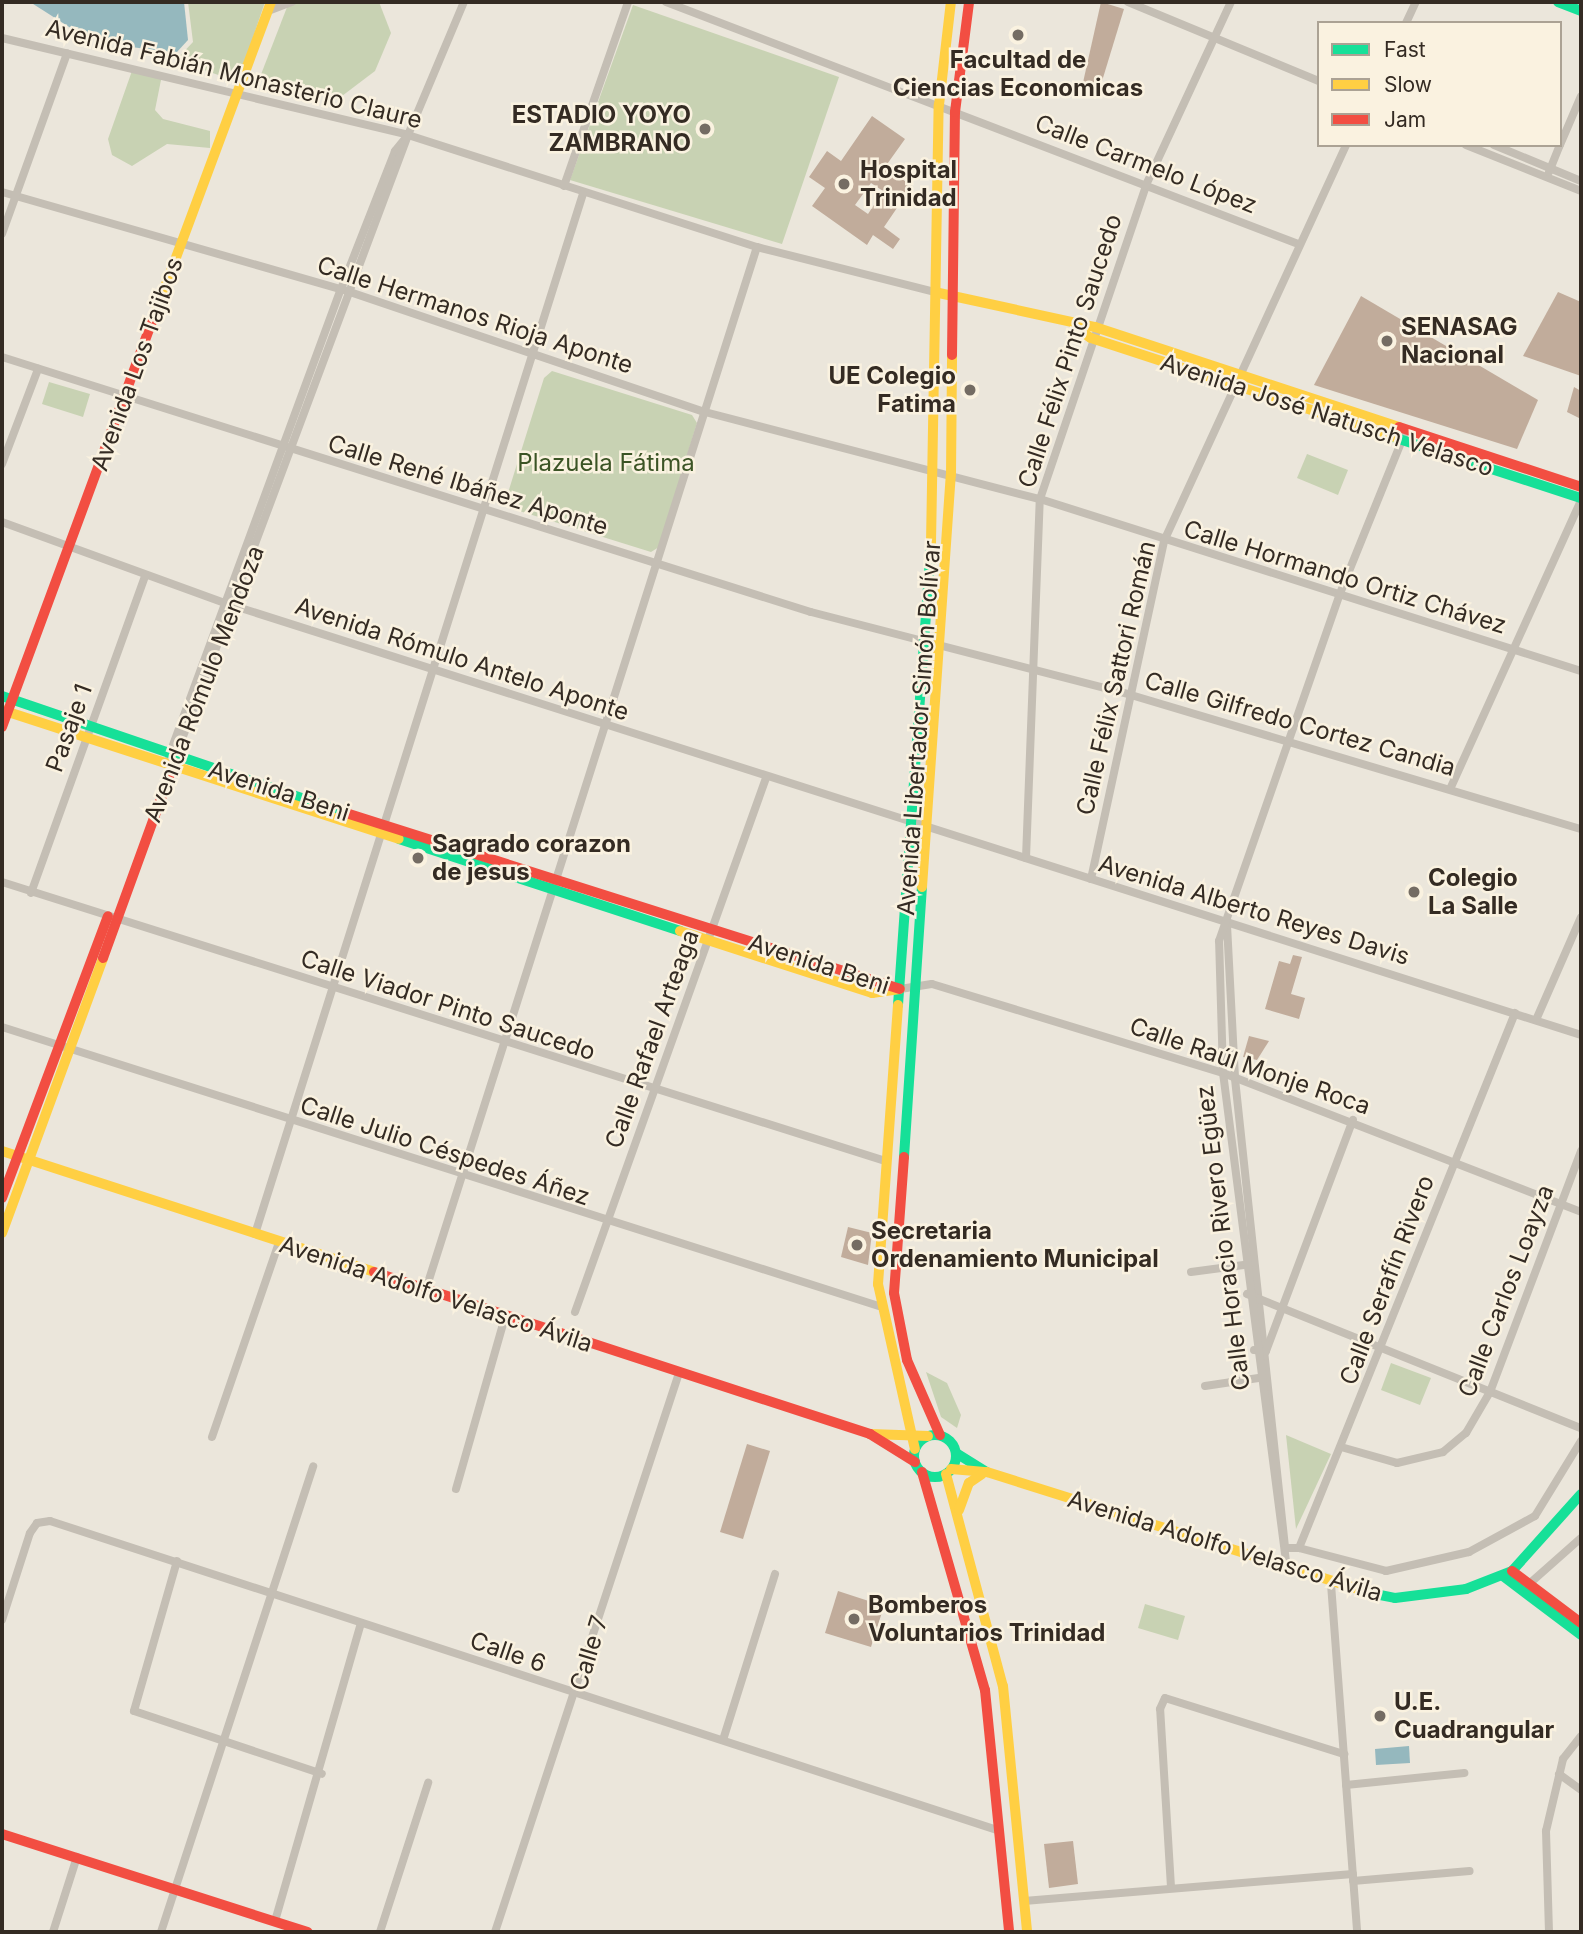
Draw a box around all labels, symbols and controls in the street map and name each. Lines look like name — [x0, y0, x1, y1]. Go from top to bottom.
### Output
street label: Avenida Fabián Monasterio Claure — [43, 13, 425, 135]
legend — [1317, 21, 1562, 147]
marker: Facultad de Ciencias Economicas — [1010, 27, 1026, 43]
text: Fast — [1384, 37, 1426, 62]
place label: Facultad de Ciencias Economicas — [893, 46, 1143, 102]
text: Slow — [1384, 72, 1432, 97]
place label: ESTADIO YOYO ZAMBRANO — [512, 101, 691, 157]
text: Jam — [1384, 107, 1426, 132]
street label: Calle Carmelo López — [1031, 108, 1261, 220]
marker: ESTADIO YOYO ZAMBRANO — [697, 121, 713, 137]
place label: Hospital Trinidad — [860, 156, 957, 212]
marker: Hospital Trinidad — [834, 174, 854, 194]
street label: Calle Félix Pinto Saucedo — [1012, 211, 1128, 491]
street label: Calle Hermanos Rioja Aponte — [314, 250, 636, 380]
street label: Avenida Los Tajibos — [85, 253, 189, 475]
place label: SENASAG Nacional — [1401, 313, 1517, 369]
marker: SENASAG Nacional — [1379, 333, 1395, 349]
street label: Avenida José Natusch Velasco — [1157, 347, 1497, 483]
place label: UE Colegio Fatima — [829, 362, 956, 418]
marker: UE Colegio Fatima — [962, 382, 978, 398]
street label: Calle René Ibáñez Aponte — [324, 429, 612, 541]
park label: Plazuela Fátima — [517, 449, 695, 477]
street label: Calle Hormando Ortiz Chávez — [1180, 514, 1510, 640]
street label: Calle Félix Sattori Román — [1070, 538, 1162, 818]
street label: Avenida Libertador Simón Bolívar — [892, 540, 946, 916]
street label: Avenida Rómulo Mendoza — [138, 542, 270, 826]
street label: Avenida Rómulo Antelo Aponte — [291, 591, 633, 727]
street label: Calle Gilfredo Cortez Candia — [1141, 666, 1459, 782]
street label: Pasaje 1 — [40, 680, 98, 776]
street label: Avenida Beni — [205, 755, 353, 827]
place label: Sagrado corazon de jesus — [432, 830, 631, 886]
street label: Avenida Alberto Reyes Davis — [1095, 849, 1413, 971]
marker: Sagrado corazon de jesus — [410, 850, 426, 866]
place label: Colegio La Salle — [1428, 864, 1518, 920]
marker: Colegio La Salle — [1406, 884, 1422, 900]
street label: Calle Rafael Arteaga — [599, 926, 705, 1152]
street label: Avenida Beni — [745, 928, 893, 1000]
street label: Calle Viador Pinto Saucedo — [297, 944, 599, 1066]
street label: Calle Raúl Monje Roca — [1126, 1011, 1374, 1121]
street label: Calle Horacio Rivero Egüez — [1190, 1084, 1256, 1392]
street label: Calle Julio Céspedes Áñez — [297, 1091, 593, 1211]
street label: Calle Serafín Rivero — [1334, 1171, 1440, 1389]
street label: Calle Carlos Loayza — [1452, 1181, 1560, 1401]
place label: Secretaria Ordenamiento Municipal — [871, 1217, 1159, 1273]
street label: Avenida Adolfo Velasco Ávila — [276, 1230, 596, 1358]
marker: Secretaria Ordenamiento Municipal — [849, 1237, 865, 1253]
street label: Avenida Adolfo Velasco Ávila — [1064, 1484, 1386, 1608]
place label: Bomberos Voluntarios Trinidad — [868, 1591, 1105, 1647]
marker: Bomberos Voluntarios Trinidad — [846, 1611, 862, 1627]
street label: Calle 7 — [564, 1612, 614, 1694]
street label: Calle 6 — [466, 1626, 550, 1678]
place label: U.E. Cuadrangular — [1394, 1688, 1554, 1744]
marker: U.E. Cuadrangular — [1372, 1708, 1388, 1724]

